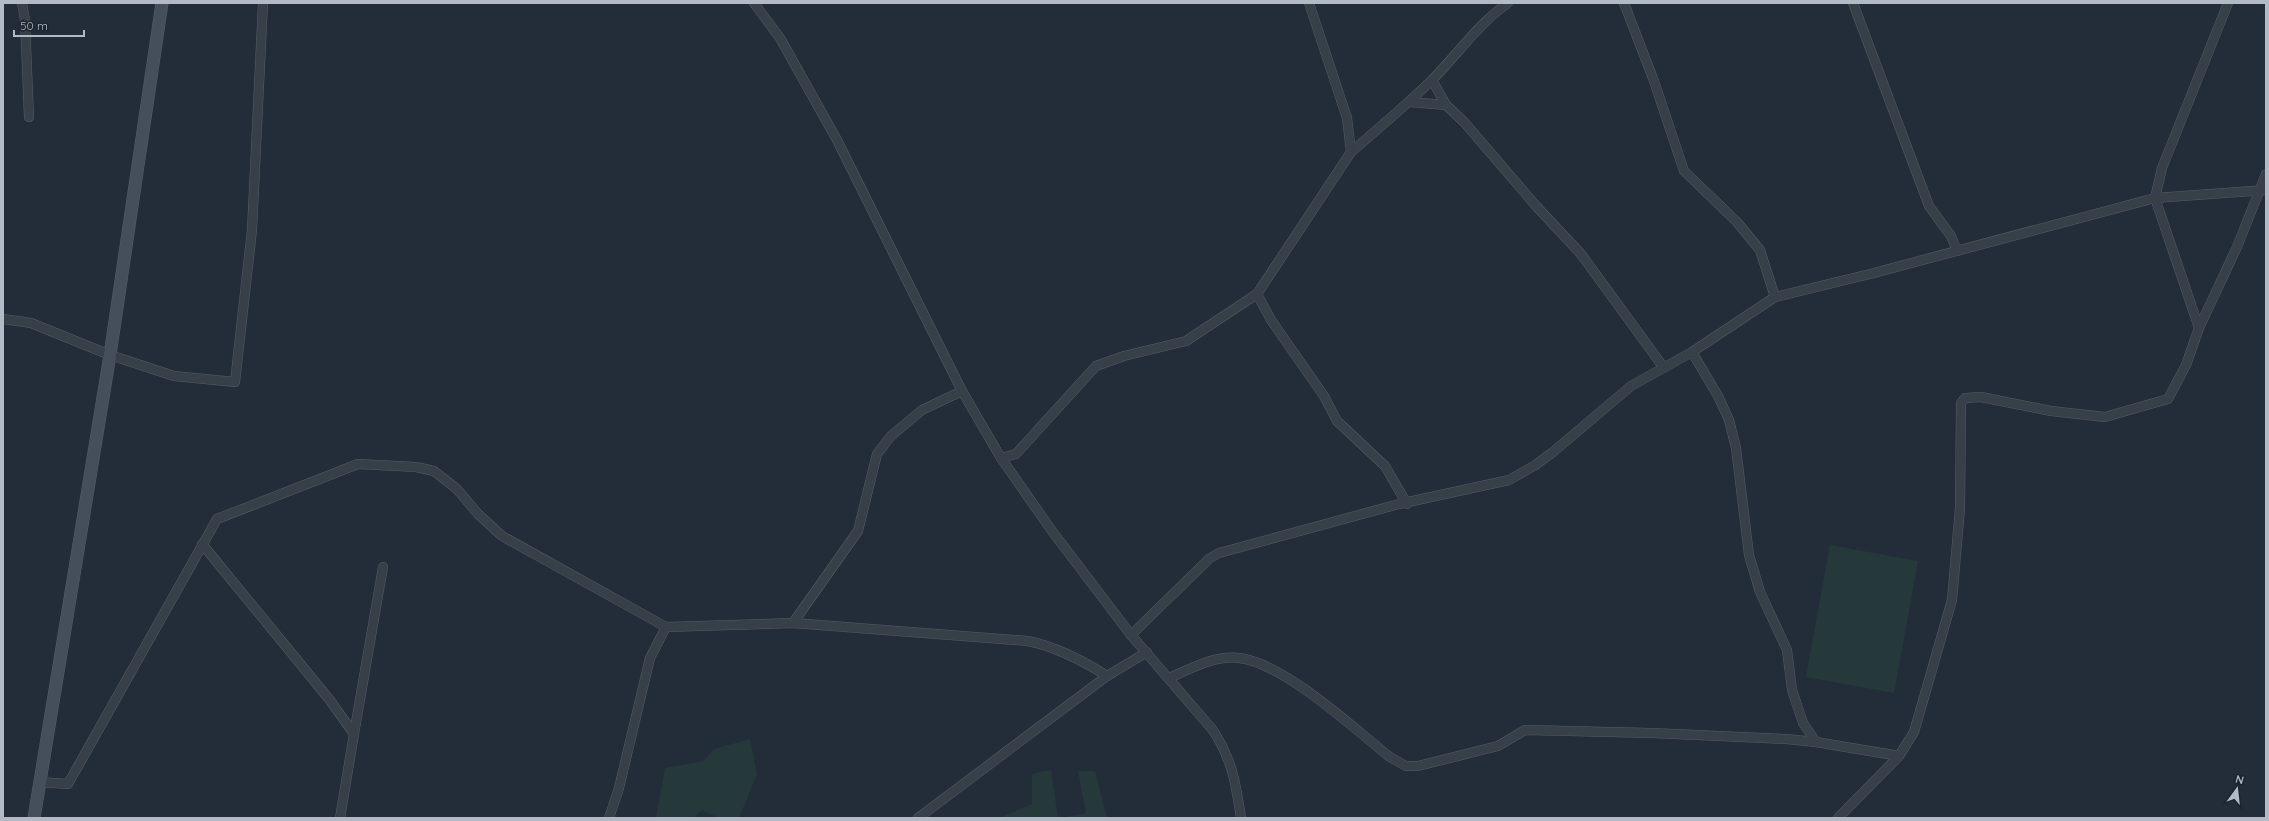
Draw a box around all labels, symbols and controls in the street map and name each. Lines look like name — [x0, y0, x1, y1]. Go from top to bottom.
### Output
scale bar — [14, 12, 84, 38]
text: 50 m — [20, 18, 48, 33]
north arrow — [2217, 769, 2257, 809]
text: N — [2234, 772, 2245, 787]

